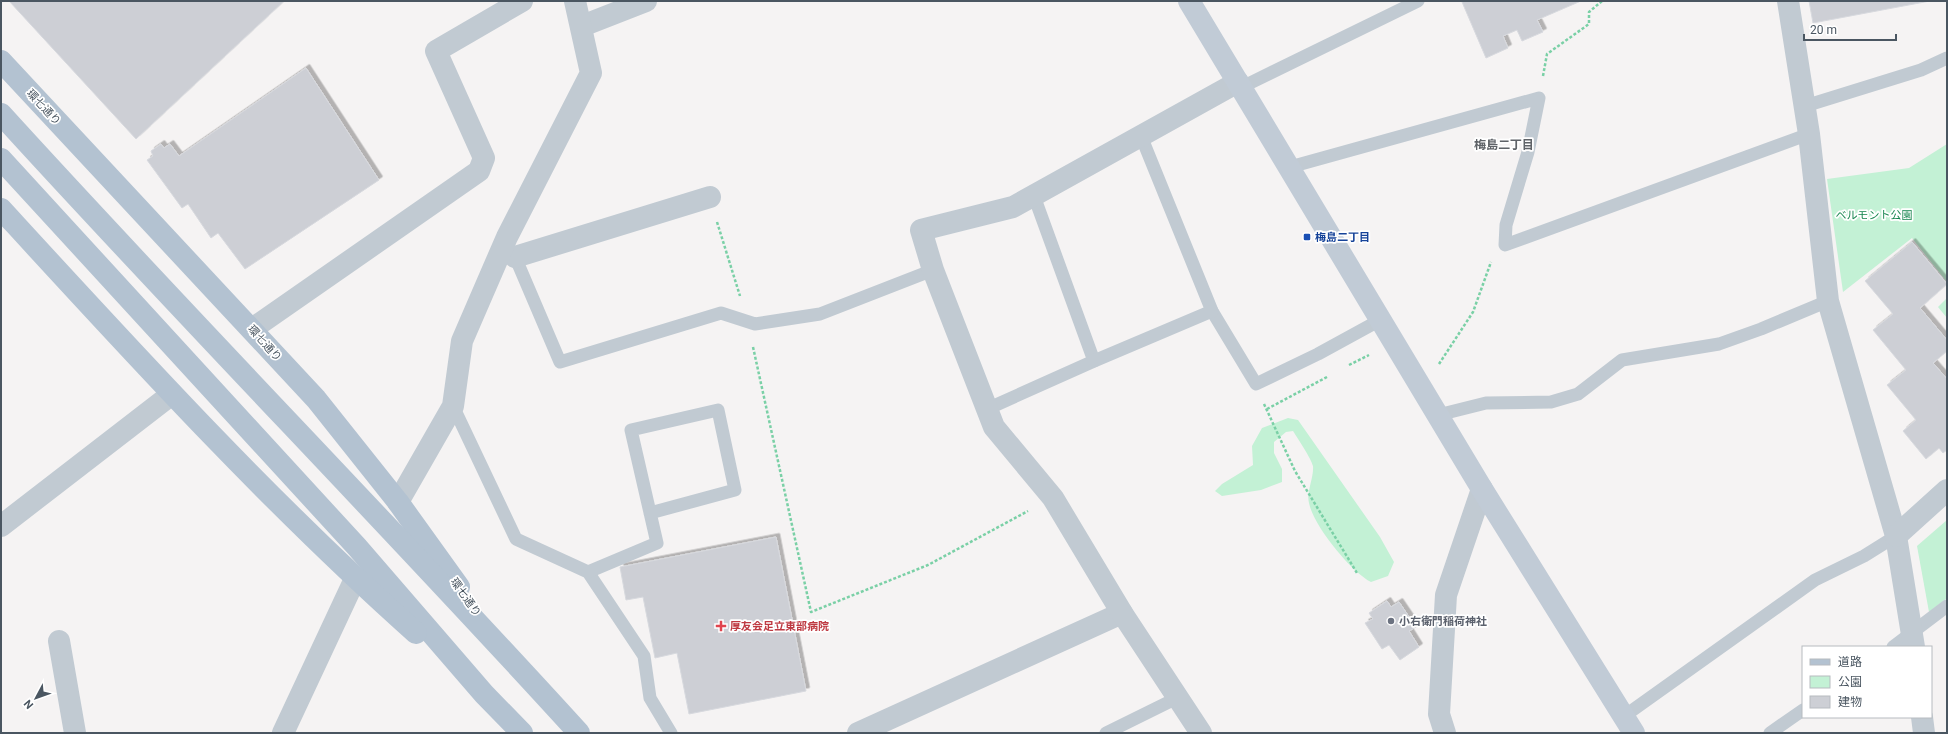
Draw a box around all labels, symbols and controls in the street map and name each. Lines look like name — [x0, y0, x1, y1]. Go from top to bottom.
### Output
scale bar — [1804, 16, 1896, 42]
text: 20 m — [1810, 23, 1837, 37]
street label: 環七通り — [24, 87, 63, 128]
district label: 梅島二丁目 — [1474, 138, 1534, 152]
park label: ベルモント公園 — [1836, 209, 1913, 222]
place label: 梅島二丁目 — [1315, 231, 1370, 244]
marker: 梅島二丁目 — [1302, 232, 1312, 242]
street label: 環七通り — [245, 323, 284, 364]
street label: 環七通り — [448, 576, 484, 619]
place label: 小右衛門稲荷神社 — [1399, 615, 1487, 628]
marker: 小右衛門稲荷神社 — [1386, 616, 1396, 626]
marker: 厚友会足立東部病院 — [715, 620, 727, 632]
place label: 厚友会足立東部病院 — [730, 620, 829, 633]
legend — [1802, 646, 1932, 718]
text: 道路 — [1838, 655, 1862, 669]
text: 公園 — [1838, 675, 1862, 689]
north arrow — [16, 678, 56, 718]
text: 建物 — [1838, 695, 1862, 709]
text: N — [21, 697, 36, 711]

